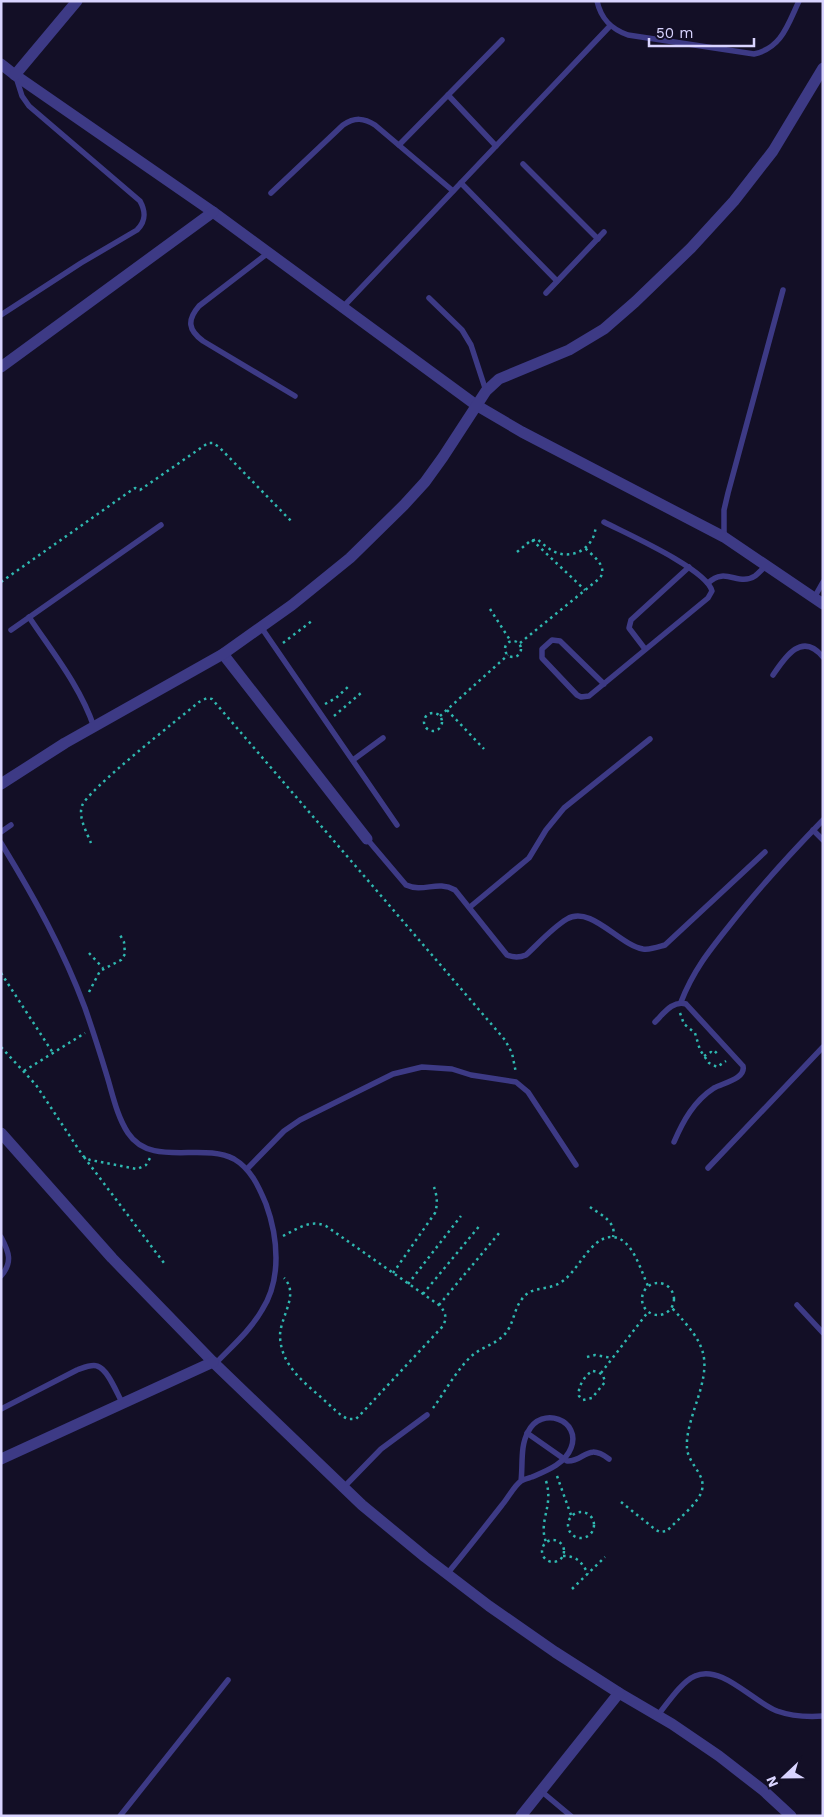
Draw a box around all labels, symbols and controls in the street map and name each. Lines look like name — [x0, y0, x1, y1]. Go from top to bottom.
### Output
scale bar — [649, 15, 754, 47]
text: 50 m — [656, 24, 693, 42]
north arrow — [759, 1752, 809, 1802]
text: N — [763, 1774, 781, 1790]

